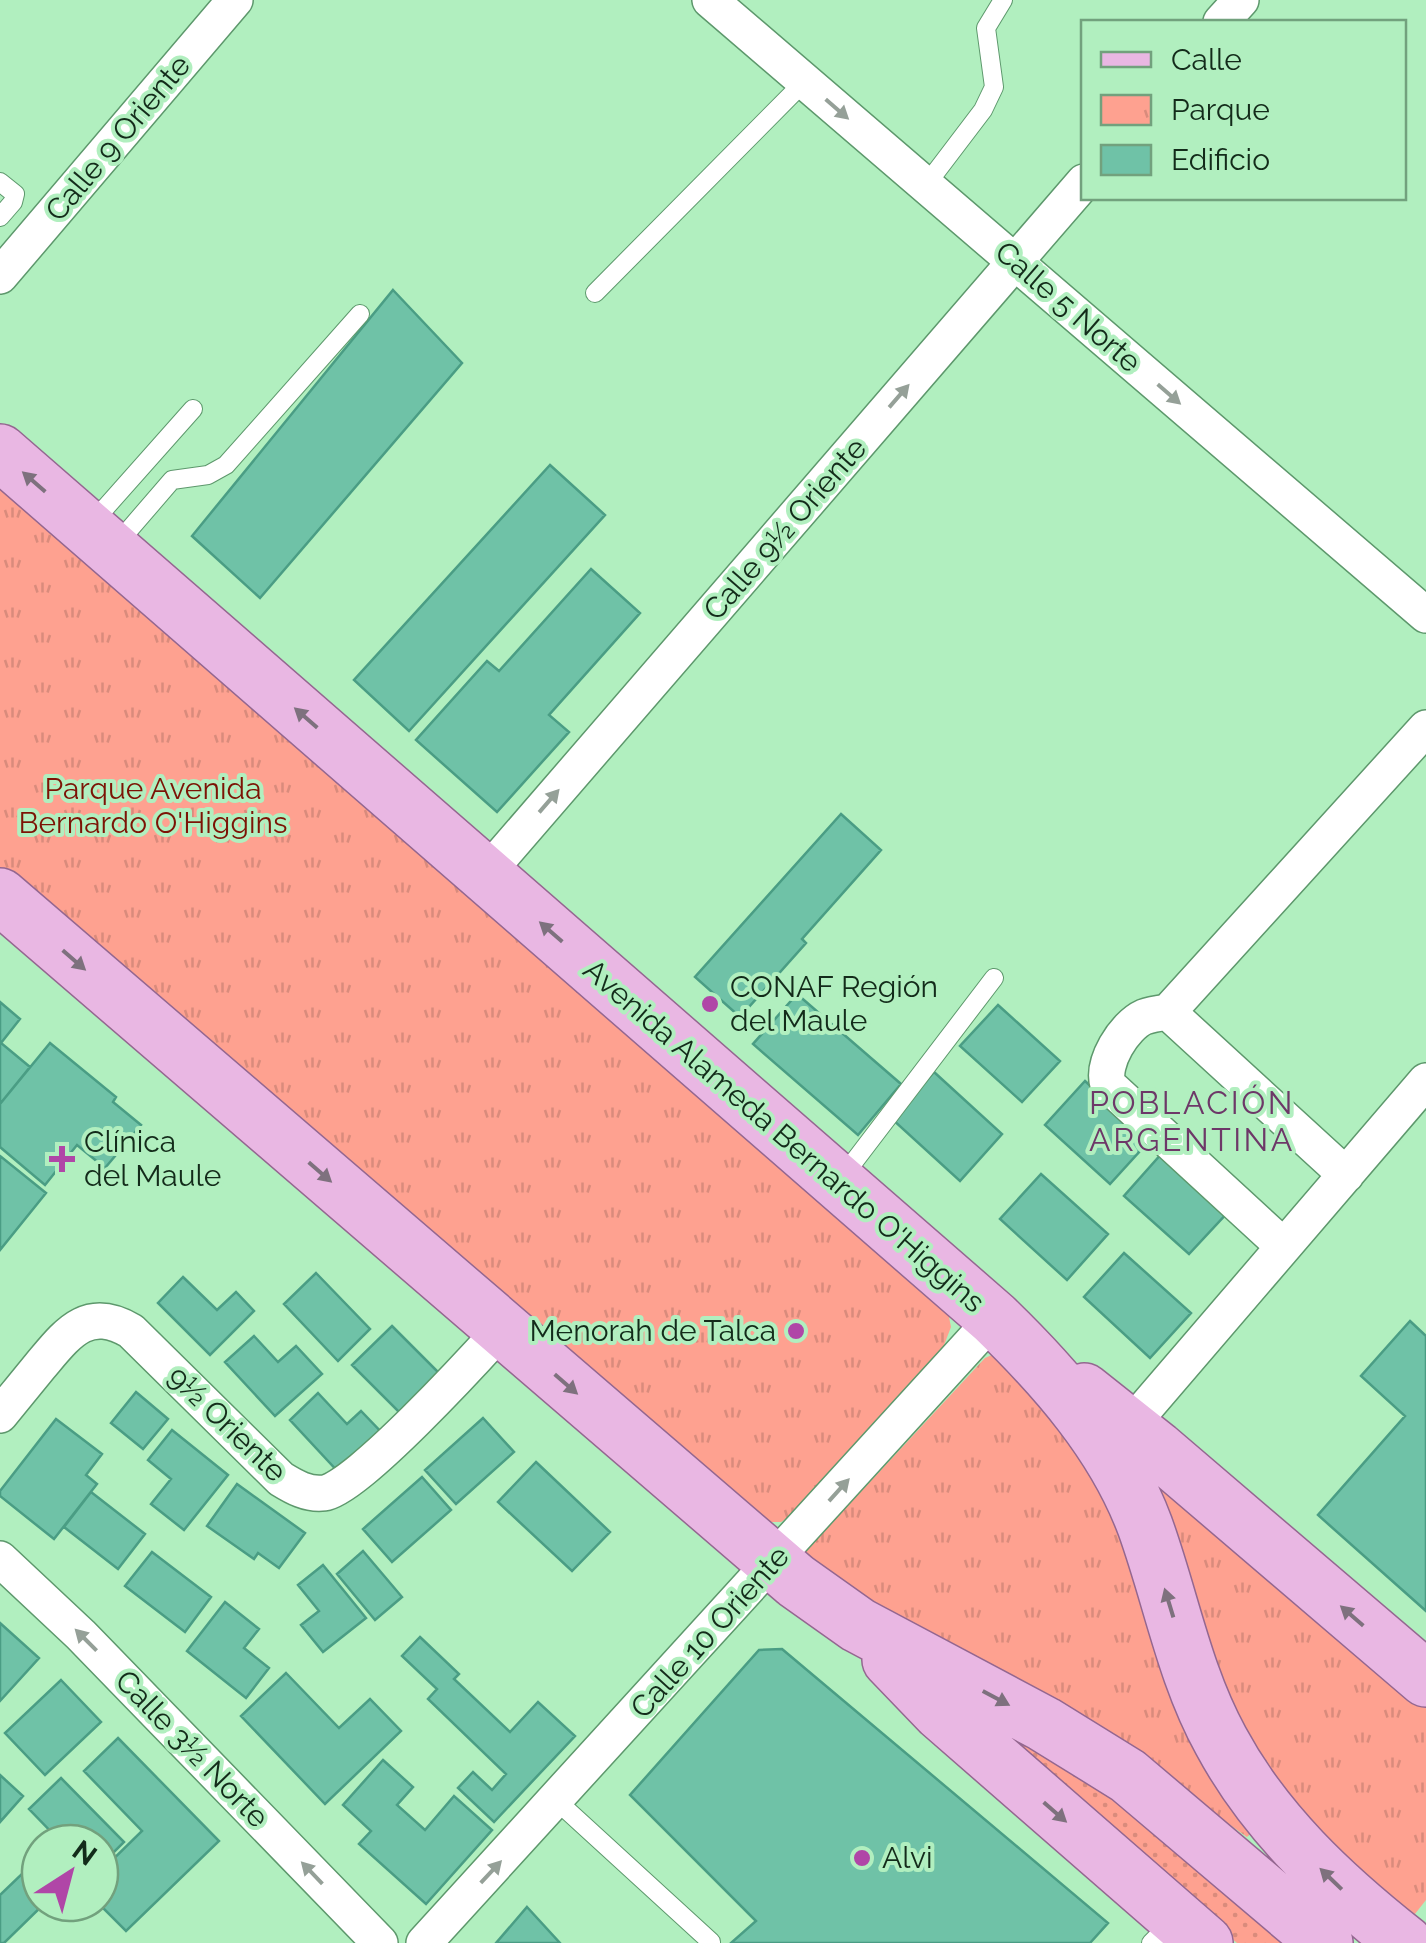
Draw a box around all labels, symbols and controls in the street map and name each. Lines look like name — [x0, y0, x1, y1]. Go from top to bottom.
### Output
legend — [1081, 20, 1406, 200]
text: Calle — [1171, 42, 1242, 77]
street label: Calle 9 Oriente — [38, 48, 197, 228]
text: Parque — [1171, 92, 1270, 127]
one-way arrow — [825, 98, 850, 120]
text: Edificio — [1171, 142, 1270, 177]
street label: Calle 5 Norte — [988, 234, 1148, 379]
one-way arrow — [1156, 382, 1181, 404]
one-way arrow — [887, 384, 909, 409]
street label: Calle 9½ Oriente — [696, 430, 873, 627]
one-way arrow — [22, 472, 47, 494]
one-way arrow — [294, 708, 319, 730]
park label: Parque Avenida Bernardo O'Higgins — [19, 771, 287, 840]
one-way arrow — [538, 789, 560, 814]
one-way arrow — [539, 922, 564, 944]
one-way arrow — [61, 948, 86, 970]
street label: Avenida Alameda Bernardo O'Higgins — [577, 952, 992, 1319]
place label: CONAF Región del Maule — [730, 969, 938, 1038]
marker: CONAF Región del Maule — [699, 993, 721, 1015]
district label: POBLACIÓN ARGENTINA — [1089, 1084, 1295, 1158]
place label: Clínica del Maule — [84, 1124, 221, 1193]
marker: Clínica del Maule — [49, 1146, 75, 1172]
one-way arrow — [307, 1161, 332, 1182]
place label: Menorah de Talca — [529, 1313, 776, 1348]
marker: Menorah de Talca — [785, 1320, 807, 1342]
street label: 9½ Oriente — [161, 1359, 294, 1489]
one-way arrow — [553, 1373, 578, 1395]
one-way arrow — [827, 1478, 850, 1502]
street label: Calle 10 Oriente — [623, 1539, 796, 1725]
one-way arrow — [1161, 1588, 1176, 1618]
one-way arrow — [1340, 1605, 1365, 1627]
one-way arrow — [74, 1629, 98, 1652]
street label: Calle 3½ Norte — [109, 1663, 276, 1835]
one-way arrow — [981, 1690, 1010, 1707]
one-way arrow — [1042, 1801, 1067, 1823]
north arrow — [20, 1823, 120, 1923]
text: N — [66, 1834, 103, 1873]
place label: Alvi — [882, 1840, 932, 1875]
marker: Alvi — [851, 1847, 873, 1869]
one-way arrow — [479, 1860, 502, 1884]
one-way arrow — [301, 1861, 324, 1885]
one-way arrow — [1319, 1868, 1343, 1891]

